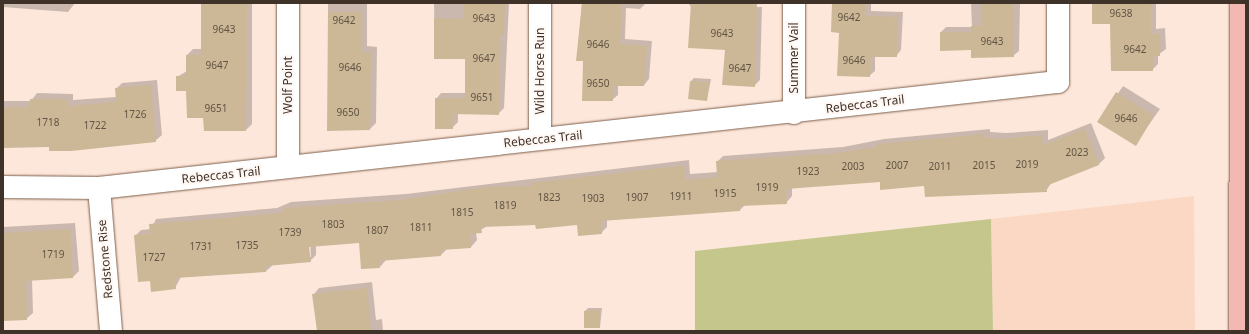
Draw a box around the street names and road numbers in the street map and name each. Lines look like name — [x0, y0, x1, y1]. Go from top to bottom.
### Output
street label: Summer Vail — [787, 22, 801, 94]
street label: Wild Horse Run — [533, 28, 547, 114]
street label: Wolf Point — [281, 56, 295, 114]
street label: Rebeccas Trail — [825, 92, 905, 116]
street label: Rebeccas Trail — [503, 128, 583, 150]
street label: Rebeccas Trail — [181, 164, 261, 186]
street label: Redstone Rise — [94, 219, 116, 299]

